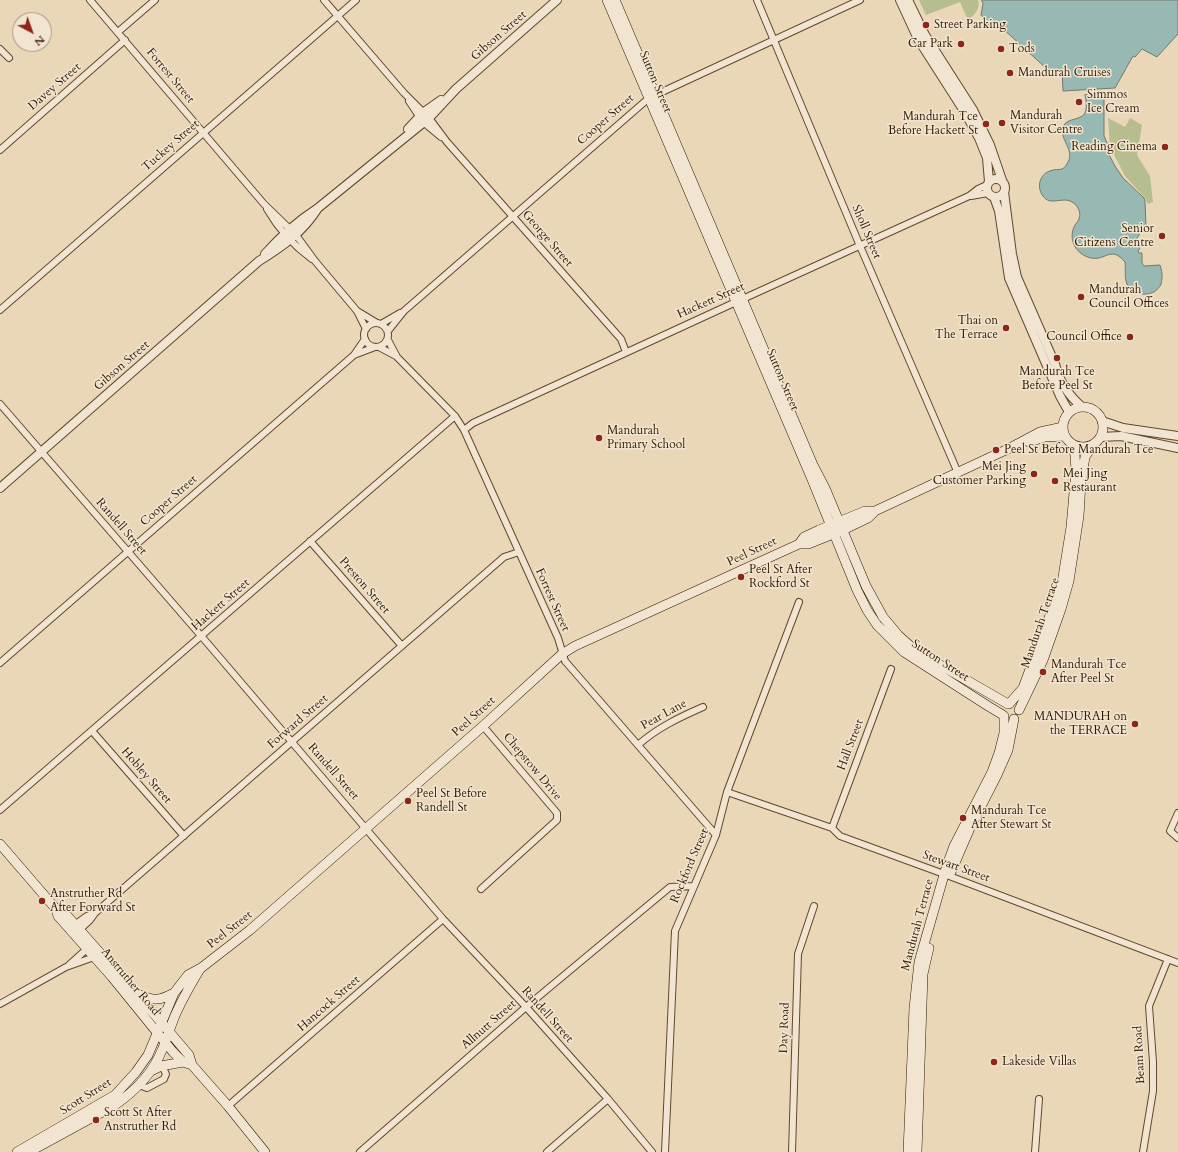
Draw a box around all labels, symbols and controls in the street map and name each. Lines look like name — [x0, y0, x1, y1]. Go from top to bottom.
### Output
street label: Gibson Street — [468, 8, 530, 64]
north arrow — [12, 12, 52, 52]
place label: Street Parking — [934, 18, 1006, 32]
marker: Street Parking — [921, 20, 931, 30]
text: N — [31, 32, 48, 49]
place label: Car Park — [908, 37, 953, 51]
marker: Car Park — [956, 39, 966, 49]
place label: Tods — [1009, 42, 1035, 56]
marker: Tods — [996, 44, 1006, 54]
street label: Forrest Street — [143, 46, 197, 106]
street label: Sutton Street — [636, 49, 674, 115]
street label: Davey Street — [26, 60, 84, 114]
place label: Mandurah Cruises — [1018, 66, 1111, 80]
marker: Mandurah Cruises — [1005, 68, 1015, 78]
place label: Simmos Ice Cream — [1087, 88, 1140, 116]
street label: Cooper Street — [575, 91, 637, 149]
marker: Simmos Ice Cream — [1074, 97, 1084, 107]
place label: Mandurah Visitor Centre — [1010, 109, 1083, 137]
place label: Mandurah Tce Before Hackett St — [888, 110, 978, 138]
street label: Tuckey Street — [139, 117, 203, 175]
marker: Mandurah Visitor Centre — [997, 118, 1007, 128]
marker: Mandurah Tce Before Hackett St — [981, 119, 991, 129]
place label: Reading Cinema — [1071, 140, 1157, 154]
marker: Reading Cinema — [1160, 142, 1170, 152]
street label: Sholl Street — [848, 203, 884, 261]
street label: George Street — [519, 208, 575, 270]
place label: Senior Citizens Centre — [1074, 222, 1154, 250]
marker: Senior Citizens Centre — [1157, 231, 1167, 241]
street label: Hackett Street — [675, 280, 747, 322]
place label: Mandurah Council Offices — [1089, 283, 1169, 311]
marker: Mandurah Council Offices — [1076, 292, 1086, 302]
place label: Thai on The Terrace — [935, 314, 998, 342]
marker: Thai on The Terrace — [1001, 323, 1011, 333]
place label: Council Office — [1046, 330, 1122, 344]
marker: Council Office — [1125, 332, 1135, 342]
street label: Gibson Street — [91, 338, 153, 394]
street label: Sutton Street — [763, 347, 801, 413]
marker: Mandurah Tce Before Peel St — [1052, 353, 1062, 363]
place label: Mandurah Tce Before Peel St — [1019, 365, 1095, 393]
place label: Mandurah Primary School — [607, 424, 685, 452]
marker: Mandurah Primary School — [594, 433, 604, 443]
place label: Peel St Before Mandurah Tce — [1004, 443, 1153, 457]
marker: Peel St Before Mandurah Tce — [991, 445, 1001, 455]
place label: Mei Jing Customer Parking — [933, 460, 1026, 488]
place label: Mei Jing Restaurant — [1063, 467, 1117, 495]
marker: Mei Jing Customer Parking — [1029, 469, 1039, 479]
street label: Cooper Street — [138, 472, 200, 530]
marker: Mei Jing Restaurant — [1050, 476, 1060, 486]
street label: Randell Street — [92, 496, 150, 558]
street label: Peel Street — [725, 534, 779, 570]
street label: Preston Street — [336, 555, 392, 617]
place label: Peel St After Rockford St — [749, 563, 812, 591]
street label: Forrest Street — [532, 566, 572, 634]
marker: Peel St After Rockford St — [736, 572, 746, 582]
street label: Hackett Street — [189, 576, 253, 634]
street label: Mandurah Terrace — [1019, 576, 1063, 670]
street label: Sutton Street — [909, 637, 971, 685]
place label: Mandurah Tce After Peel St — [1051, 658, 1126, 686]
marker: Mandurah Tce After Peel St — [1038, 667, 1048, 677]
street label: Forward Street — [265, 692, 331, 752]
street label: Peel Street — [449, 694, 499, 740]
street label: Pear Lane — [639, 697, 689, 733]
place label: MANDURAH on the TERRACE — [1034, 710, 1127, 738]
street label: Hall Street — [835, 717, 867, 773]
marker: MANDURAH on the TERRACE — [1130, 719, 1140, 729]
street label: Chepstow Drive — [500, 730, 564, 804]
street label: Randell Street — [304, 741, 362, 803]
street label: Hobley Street — [118, 745, 174, 807]
place label: Peel St Before Randell St — [416, 787, 487, 815]
marker: Peel St Before Randell St — [403, 796, 413, 806]
place label: Mandurah Tce After Stewart St — [971, 804, 1051, 832]
marker: Mandurah Tce After Stewart St — [958, 813, 968, 823]
street label: Rockford Street — [668, 827, 712, 905]
street label: Stewart Street — [920, 848, 992, 886]
street label: Mandurah Terrace — [899, 877, 937, 973]
place label: Anstruther Rd After Forward St — [50, 887, 135, 915]
marker: Anstruther Rd After Forward St — [37, 896, 47, 906]
street label: Peel Street — [205, 908, 255, 952]
street label: Anstruther Road — [98, 945, 162, 1019]
street label: Hancock Street — [295, 973, 363, 1035]
street label: Randell Street — [518, 984, 576, 1046]
street label: Allnutt Street — [459, 997, 519, 1053]
street label: Day Road — [777, 1002, 793, 1054]
street label: Beam Road — [1131, 1025, 1149, 1085]
place label: Lakeside Villas — [1002, 1055, 1076, 1069]
marker: Lakeside Villas — [989, 1057, 999, 1067]
street label: Scott Street — [58, 1076, 114, 1118]
place label: Scott St After Anstruther Rd — [104, 1106, 176, 1134]
marker: Scott St After Anstruther Rd — [91, 1115, 101, 1125]

